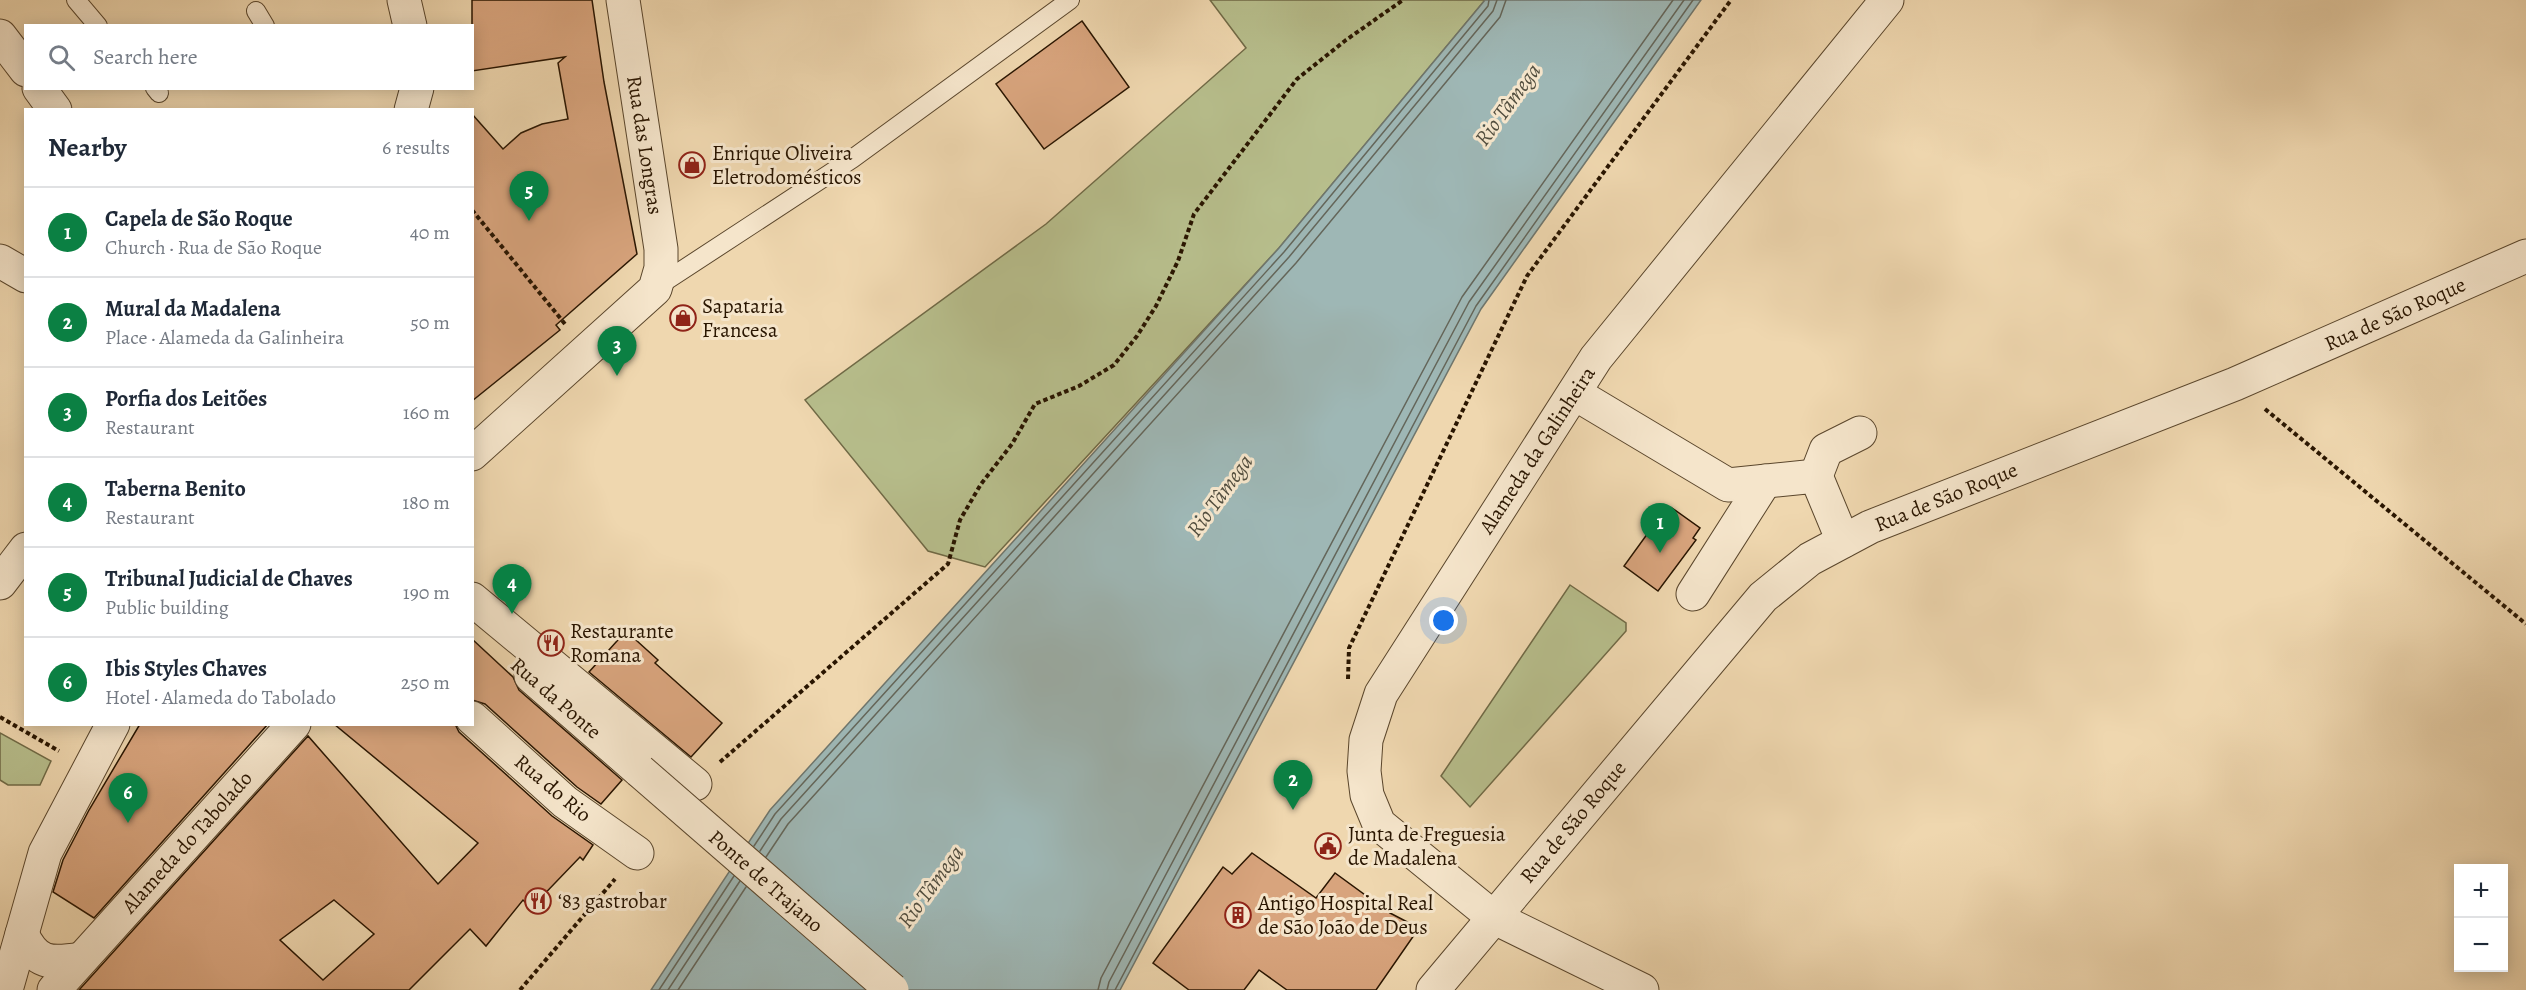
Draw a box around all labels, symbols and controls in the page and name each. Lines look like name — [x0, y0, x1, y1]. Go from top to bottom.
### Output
search box — [24, 24, 474, 90]
icon: search — [45, 41, 78, 74]
text: Search here — [93, 42, 198, 72]
water label: Rio Tâmega — [1468, 57, 1548, 152]
street label: Rua das Longras — [620, 73, 670, 217]
text: Nearby — [48, 130, 127, 165]
text: 6 results — [382, 134, 450, 161]
place label: Enrique Oliveira Eletrodomésticos — [712, 139, 862, 191]
shop icon: Enrique Oliveira Eletrodomésticos — [677, 150, 707, 180]
pin: 5 — [510, 172, 548, 221]
text: Capela de São Roque — [105, 204, 293, 234]
text: 1 — [64, 219, 71, 246]
text: 40 m — [410, 219, 450, 246]
text: Church · Rua de São Roque — [105, 234, 322, 261]
street label: Rua de São Roque — [2320, 270, 2470, 358]
place label: Sapataria Francesa — [702, 292, 784, 344]
text: Mural da Madalena — [105, 294, 281, 324]
shop icon: Sapataria Francesa — [668, 303, 698, 333]
text: 2 — [63, 309, 72, 336]
text: 50 m — [410, 309, 450, 336]
text: Place · Alameda da Galinheira — [105, 324, 344, 351]
pin: 3 — [598, 326, 636, 376]
street label: Alameda da Galinheira — [1472, 361, 1602, 540]
text: Porfia dos Leitões — [105, 384, 267, 414]
text: 3 — [63, 399, 72, 426]
text: 160 m — [403, 399, 450, 426]
text: Restaurant — [105, 414, 195, 441]
water label: Rio Tâmega — [1180, 448, 1260, 543]
street label: Rua de São Roque — [1870, 456, 2022, 538]
text: Taberna Benito — [105, 474, 246, 504]
text: 4 — [63, 489, 72, 516]
text: 180 m — [402, 489, 450, 516]
text: Restaurant — [105, 504, 195, 531]
pin: 1 — [1640, 504, 1680, 553]
text: Tribunal Judicial de Chaves — [105, 564, 353, 594]
pin: 4 — [492, 564, 532, 614]
text: 5 — [63, 579, 72, 606]
text: 190 m — [403, 579, 450, 606]
text: Public building — [105, 594, 229, 621]
your location — [1429, 606, 1458, 635]
place label: Restaurante Romana — [570, 617, 674, 669]
restaurant icon: Restaurante Romana — [536, 628, 566, 658]
street label: Rua da Ponte — [505, 651, 607, 745]
text: Ibis Styles Chaves — [105, 654, 267, 684]
text: 6 — [63, 669, 72, 696]
text: 250 m — [401, 669, 450, 696]
text: Hotel · Alameda do Tabolado — [105, 684, 336, 711]
street label: Rua do Rio — [509, 748, 597, 828]
street label: Rua de São Roque — [1514, 755, 1632, 889]
pin: 2 — [1274, 760, 1312, 810]
street label: Alameda do Tabolado — [115, 765, 259, 920]
pin: 6 — [108, 774, 148, 823]
place label: Junta de Freguesia de Madalena — [1348, 820, 1506, 872]
street label: Ponte de Trajano — [703, 823, 829, 939]
public building icon: Junta de Freguesia de Madalena — [1313, 831, 1343, 861]
water label: Rio Tâmega — [891, 839, 971, 934]
map controls — [2454, 864, 2508, 972]
button: + — [2454, 864, 2508, 918]
restaurant icon: ‘83 gastrobar — [523, 886, 553, 916]
place label: ‘83 gastrobar — [558, 887, 667, 915]
place label: Antigo Hospital Real de São João de Deus — [1257, 889, 1433, 941]
building icon: Antigo Hospital Real de São João de Deus — [1223, 900, 1253, 930]
button: − — [2454, 918, 2508, 972]

